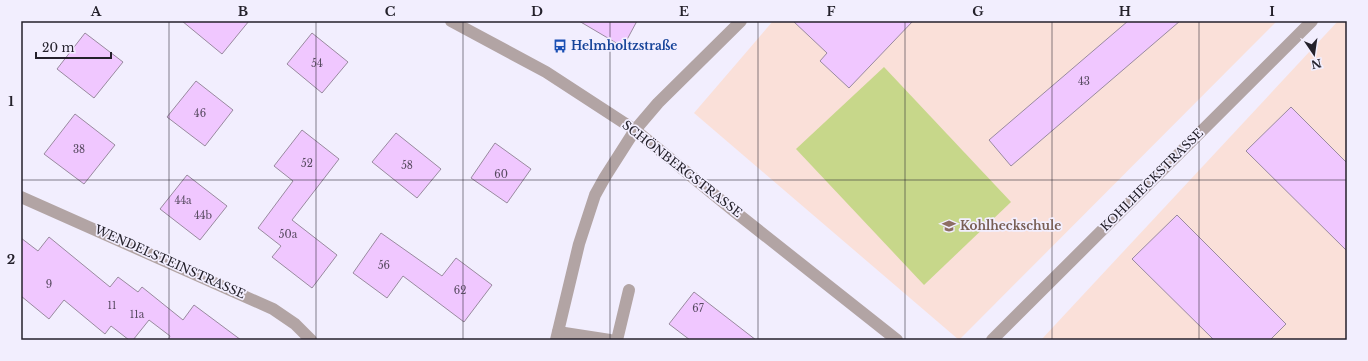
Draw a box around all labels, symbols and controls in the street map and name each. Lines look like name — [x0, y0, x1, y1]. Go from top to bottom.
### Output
text: A — [90, 3, 102, 20]
text: B — [238, 3, 248, 20]
text: C — [385, 3, 396, 20]
text: D — [531, 3, 543, 20]
text: E — [679, 3, 689, 20]
text: F — [827, 3, 836, 20]
text: G — [972, 3, 984, 20]
text: H — [1119, 3, 1131, 20]
text: I — [1269, 3, 1275, 20]
scale bar — [36, 34, 111, 60]
north arrow — [1294, 34, 1334, 74]
bus stop icon: Helmholtzstraße — [552, 38, 568, 54]
place label: Helmholtzstraße — [571, 38, 677, 53]
text: 20 m — [42, 40, 74, 55]
text: N — [1309, 56, 1323, 72]
house number: 54 — [311, 57, 323, 70]
house number: 43 — [1078, 75, 1090, 88]
text: 1 — [8, 93, 14, 110]
house number: 46 — [194, 107, 206, 120]
street label: SCHÖNBERGSTRASSE — [619, 116, 746, 220]
street label: KOHLHECKSTRASSE — [1097, 125, 1206, 234]
house number: 38 — [73, 143, 85, 156]
house number: 52 — [301, 157, 313, 170]
house number: 58 — [401, 159, 413, 172]
house number: 60 — [494, 168, 508, 181]
house number: 44a — [174, 194, 192, 207]
house number: 44b — [194, 209, 213, 222]
school or university icon: Kohlheckschule — [941, 218, 957, 234]
place label: Kohlheckschule — [960, 218, 1061, 233]
street label: WENDELSTEINSTRASSE — [92, 221, 248, 302]
house number: 50a — [279, 228, 298, 241]
text: 2 — [7, 251, 15, 268]
house number: 56 — [378, 259, 390, 272]
house number: 9 — [46, 278, 52, 291]
house number: 62 — [454, 284, 466, 297]
house number: 11 — [108, 299, 116, 312]
house number: 67 — [692, 302, 705, 315]
house number: 11a — [130, 308, 145, 321]

